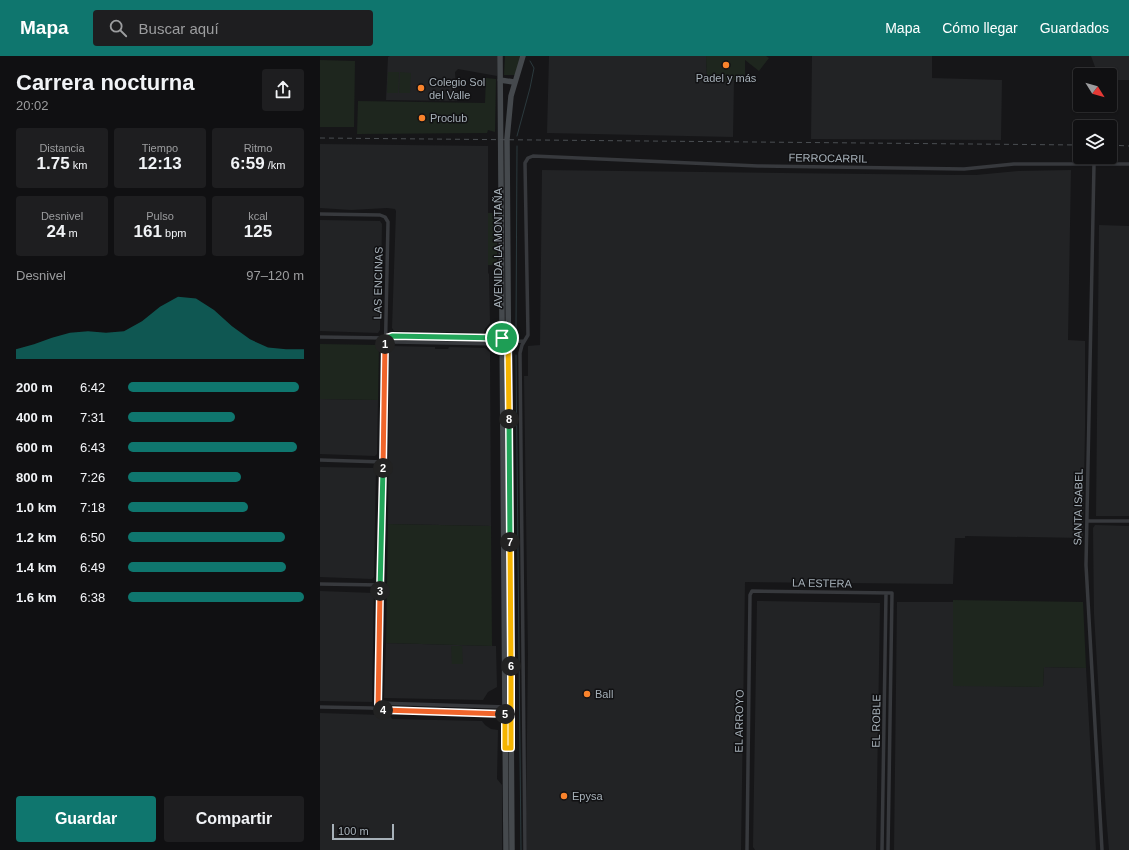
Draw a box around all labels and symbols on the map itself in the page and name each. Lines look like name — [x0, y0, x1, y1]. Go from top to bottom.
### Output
marker: Padel y más — [721, 60, 731, 70]
north arrow — [1073, 68, 1117, 112]
place label: Padel y más — [696, 72, 757, 84]
place label: Colegio Sol del Valle — [429, 76, 485, 101]
marker: Colegio Sol del Valle — [416, 83, 426, 93]
place label: Proclub — [430, 112, 467, 124]
marker: Proclub — [417, 113, 427, 123]
street label: FERROCARRIL — [788, 151, 868, 165]
street label: AVENIDA LA MONTAÑA — [492, 187, 504, 308]
street label: LAS ENCINAS — [371, 247, 385, 319]
pin — [485, 321, 519, 355]
pin: 1 — [375, 334, 395, 354]
pin: 8 — [499, 409, 519, 429]
pin: 2 — [373, 458, 393, 478]
street label: SANTA ISABEL — [1071, 468, 1085, 546]
pin: 7 — [500, 532, 520, 552]
street label: LA ESTERA — [792, 576, 853, 590]
pin: 3 — [370, 581, 390, 601]
pin: 6 — [501, 656, 521, 676]
place label: Ball — [595, 688, 613, 700]
marker: Ball — [582, 689, 592, 699]
street label: EL ARROYO — [732, 689, 746, 753]
street label: EL ROBLE — [870, 694, 882, 748]
pin: 4 — [373, 700, 393, 720]
pin: 5 — [495, 704, 515, 724]
place label: Epysa — [572, 790, 603, 802]
marker: Epysa — [559, 791, 569, 801]
scale bar — [332, 822, 394, 841]

